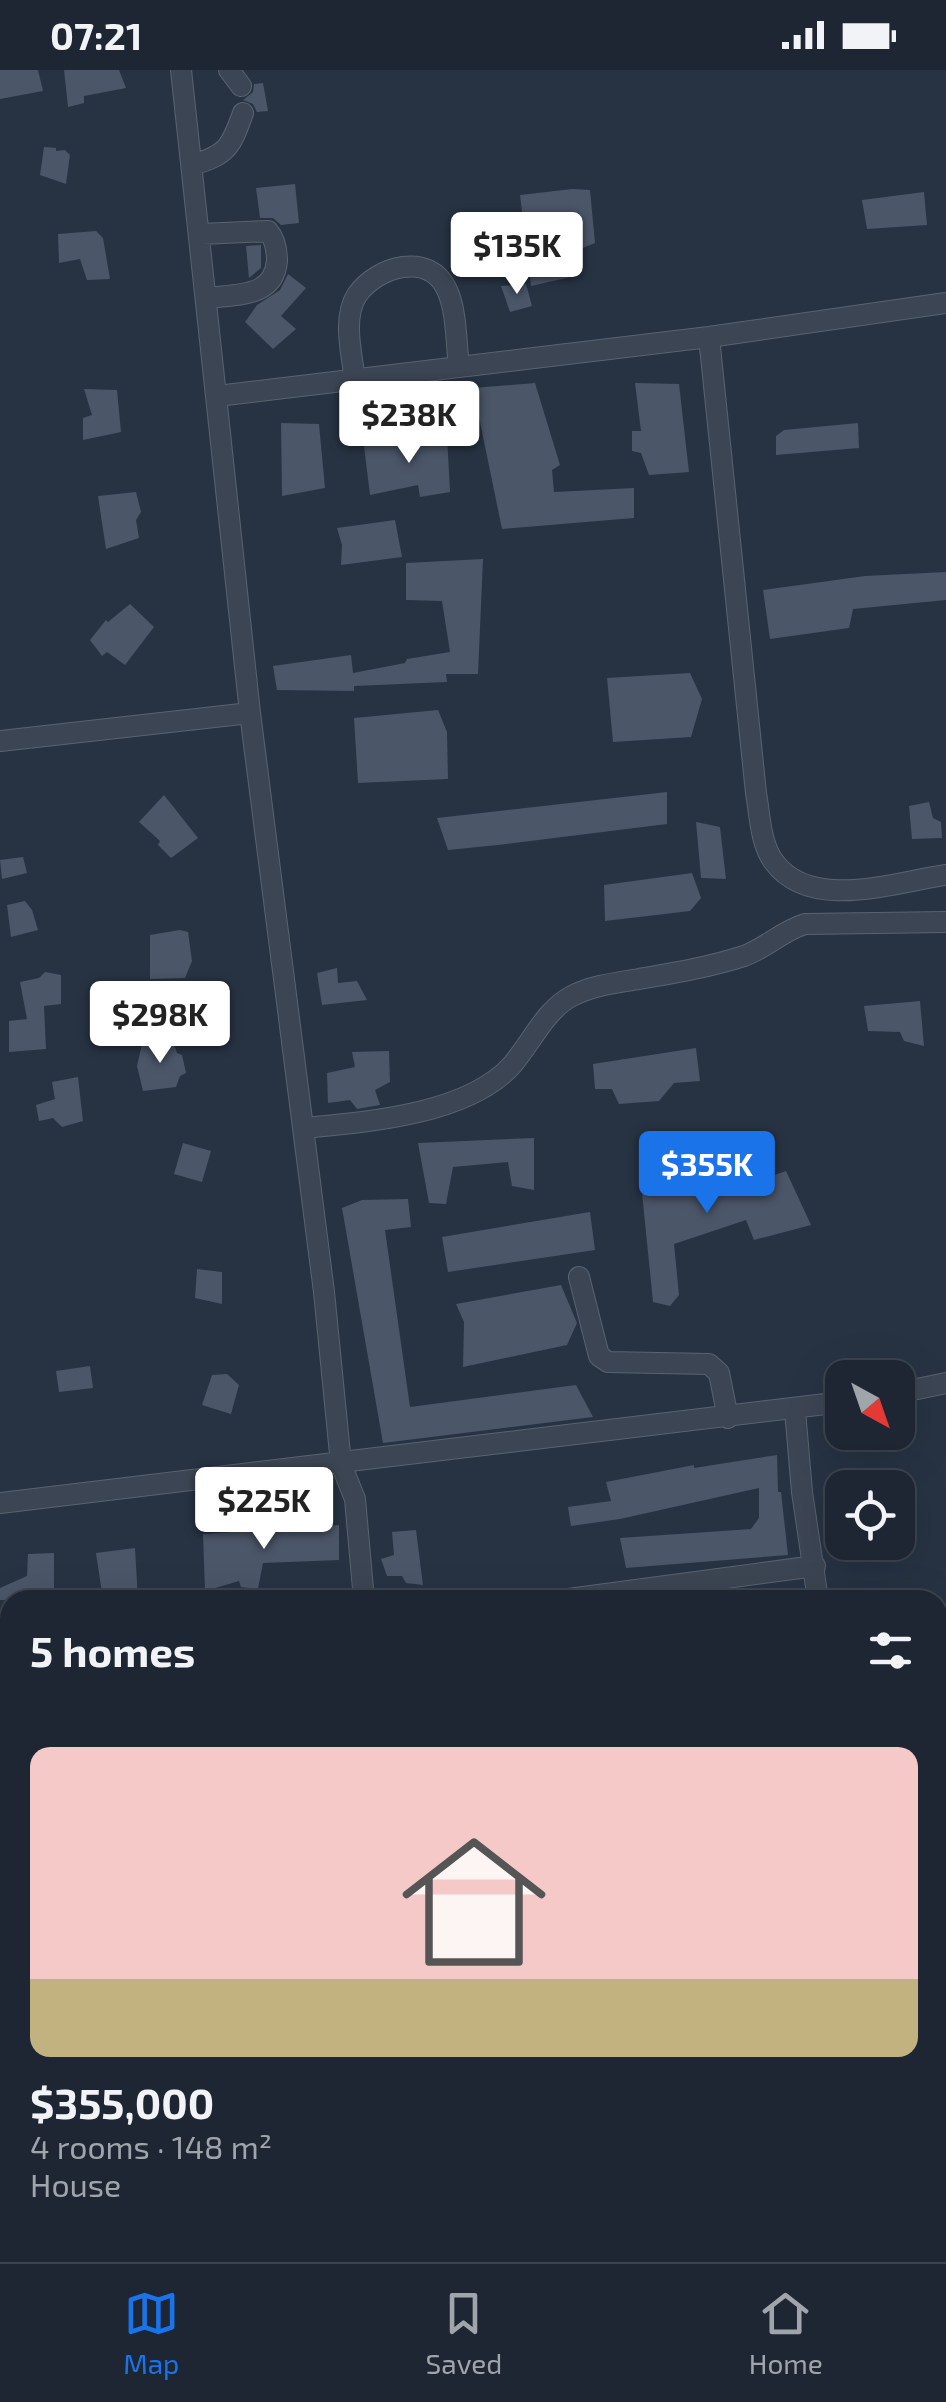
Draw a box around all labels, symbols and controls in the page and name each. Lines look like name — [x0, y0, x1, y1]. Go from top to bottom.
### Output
text: 07:21 — [50, 12, 142, 58]
pin: $135K — [447, 212, 587, 297]
text: $135K — [473, 225, 561, 263]
pin: $238K — [339, 381, 479, 466]
text: $238K — [361, 394, 457, 432]
pin: $298K — [90, 981, 230, 1066]
text: $298K — [112, 994, 208, 1032]
pin: $355K — [637, 1131, 777, 1216]
text: $355K — [661, 1144, 753, 1182]
north arrow — [825, 1360, 915, 1450]
map controls — [825, 1360, 915, 1560]
pin: $225K — [194, 1467, 334, 1552]
button: locate — [825, 1470, 915, 1560]
text: $225K — [217, 1480, 311, 1518]
icon: filters — [863, 1623, 918, 1678]
text: 5 homes — [30, 1625, 195, 1675]
icon: home — [384, 1812, 564, 1992]
text: $355,000 — [30, 2077, 214, 2127]
text: 4 rooms · 148 m² — [30, 2127, 272, 2165]
text: House — [30, 2165, 121, 2203]
tab: Map — [123, 2286, 179, 2380]
tab: Saved — [426, 2286, 502, 2380]
tab: Home — [749, 2286, 823, 2380]

